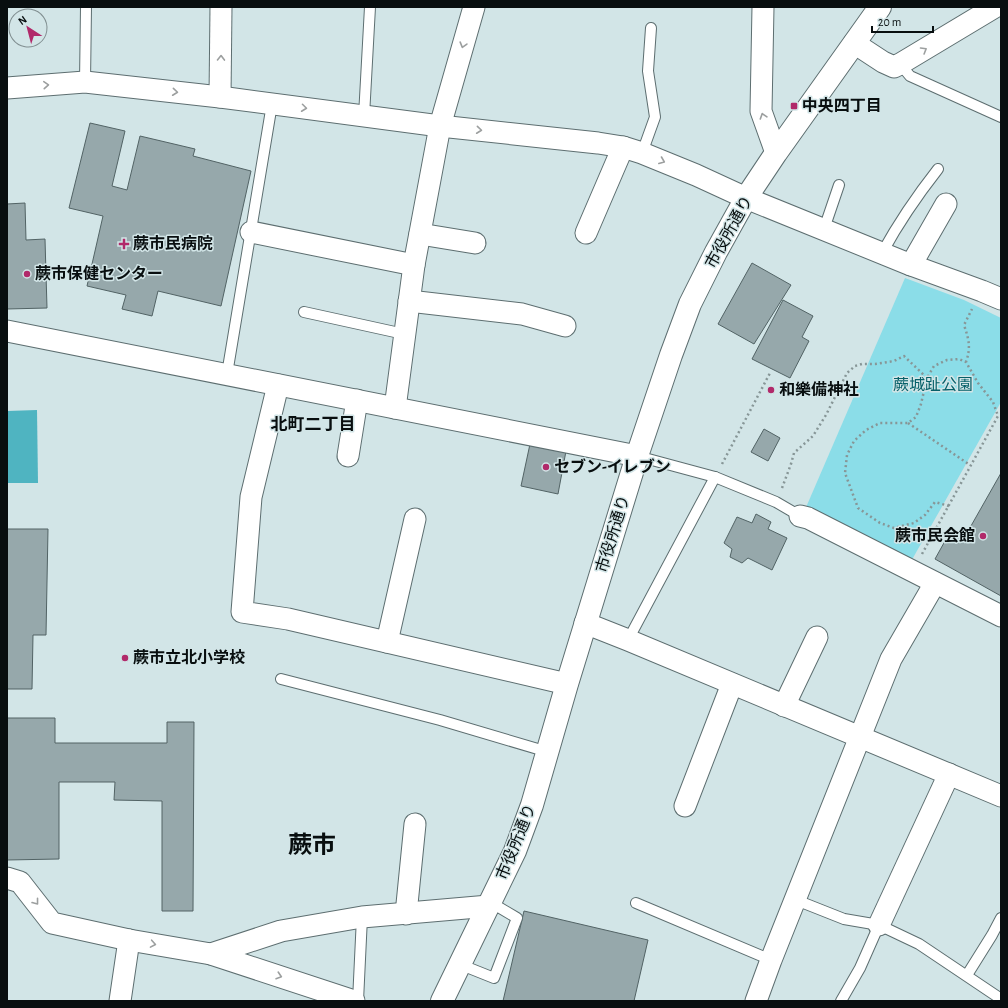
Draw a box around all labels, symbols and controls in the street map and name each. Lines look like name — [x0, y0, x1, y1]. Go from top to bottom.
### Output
north arrow — [8, 8, 48, 48]
scale bar — [872, 8, 933, 34]
text: N — [16, 14, 29, 27]
text: 20 m — [878, 16, 901, 28]
one-way arrow — [459, 41, 468, 48]
one-way arrow — [920, 47, 927, 55]
one-way arrow — [217, 55, 225, 61]
one-way arrow — [43, 81, 49, 90]
one-way arrow — [172, 87, 178, 96]
place label: 中央四丁目 — [802, 97, 882, 114]
marker: 中央四丁目 — [789, 101, 799, 111]
one-way arrow — [301, 103, 307, 112]
one-way arrow — [759, 113, 768, 120]
one-way arrow — [476, 125, 482, 134]
one-way arrow — [657, 156, 665, 164]
street label: 市役所通り — [702, 193, 755, 271]
place label: 蕨市民病院 — [133, 235, 213, 252]
marker: 蕨市民病院 — [118, 238, 130, 250]
place label: 蕨市保健センター — [35, 265, 163, 282]
marker: 蕨市保健センター — [22, 269, 32, 279]
park label: 蕨城趾公園 — [893, 376, 973, 393]
place label: 和樂備神社 — [779, 380, 859, 398]
marker: 和樂備神社 — [766, 385, 776, 395]
district label: 北町二丁目 — [271, 416, 356, 433]
place label: セブン-イレブン — [554, 458, 671, 475]
marker: セブン-イレブン — [541, 462, 551, 472]
street label: 市役所通り — [593, 493, 632, 575]
place label: 蕨市民会館 — [895, 527, 975, 544]
marker: 蕨市民会館 — [978, 531, 988, 541]
place label: 蕨市立北小学校 — [133, 649, 245, 666]
marker: 蕨市立北小学校 — [120, 653, 130, 663]
street label: 市役所通り — [493, 802, 538, 882]
district label: 蕨市 — [288, 832, 336, 858]
one-way arrow — [31, 898, 38, 905]
one-way arrow — [150, 939, 156, 948]
one-way arrow — [275, 971, 282, 980]

